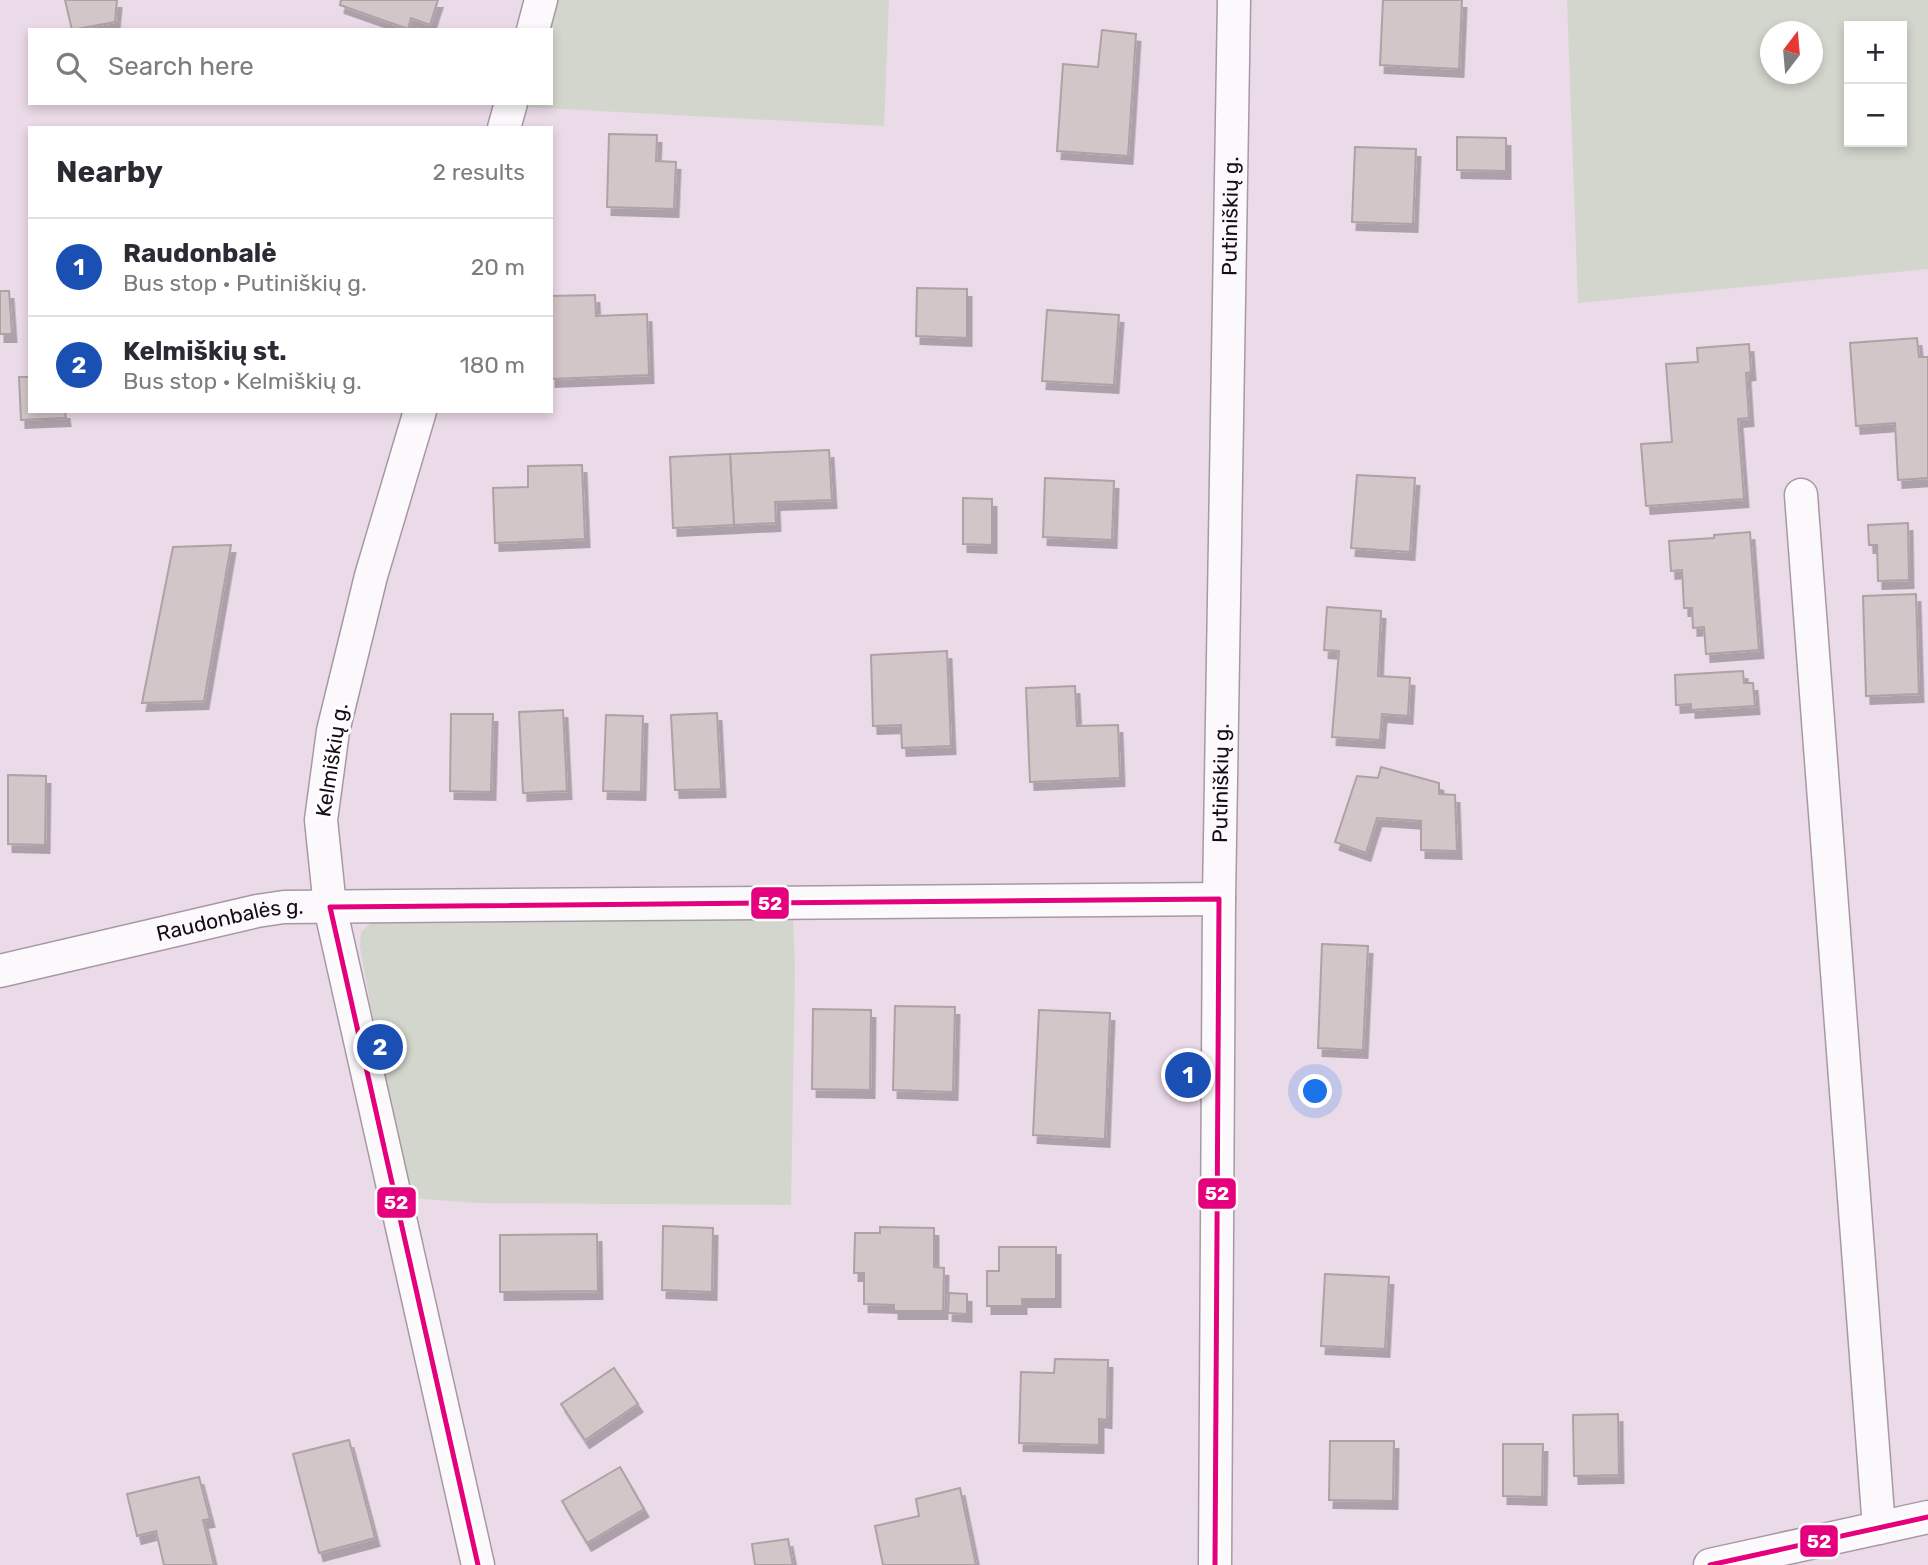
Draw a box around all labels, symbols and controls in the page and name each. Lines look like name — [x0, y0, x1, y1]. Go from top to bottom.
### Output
north arrow — [1760, 21, 1823, 84]
map controls — [1844, 21, 1907, 147]
button: + — [1844, 21, 1907, 84]
search box — [28, 28, 553, 105]
icon: search — [52, 48, 90, 86]
text: Search here — [108, 51, 254, 82]
button: − — [1844, 84, 1907, 147]
text: Nearby — [56, 154, 163, 190]
street label: Putiniškių g. — [1216, 156, 1243, 276]
text: 2 results — [433, 158, 525, 186]
text: Raudonbalė — [123, 238, 277, 269]
text: 1 — [73, 253, 85, 281]
text: 20 m — [471, 253, 525, 281]
text: Bus stop · Putiniškių g. — [123, 269, 367, 297]
text: Kelmiškių st. — [123, 336, 287, 367]
text: 2 — [72, 351, 86, 379]
text: 180 m — [460, 351, 525, 379]
text: Bus stop · Kelmiškių g. — [123, 367, 362, 395]
street label: Kelmiškių g. — [310, 701, 353, 819]
street label: Putiniškių g. — [1207, 723, 1234, 843]
line badge: 52 — [750, 886, 790, 920]
text: 52 — [758, 892, 782, 915]
street label: Raudonbalės g. — [154, 894, 304, 946]
pin: 2 — [357, 1021, 403, 1073]
pin: 1 — [1165, 1049, 1211, 1101]
your location — [1298, 1074, 1332, 1108]
line badge: 52 — [1197, 1177, 1237, 1210]
text: 52 — [1205, 1182, 1229, 1205]
line badge: 52 — [376, 1186, 417, 1219]
text: 52 — [384, 1191, 408, 1214]
line badge: 52 — [1799, 1524, 1839, 1558]
text: 52 — [1807, 1530, 1831, 1553]

